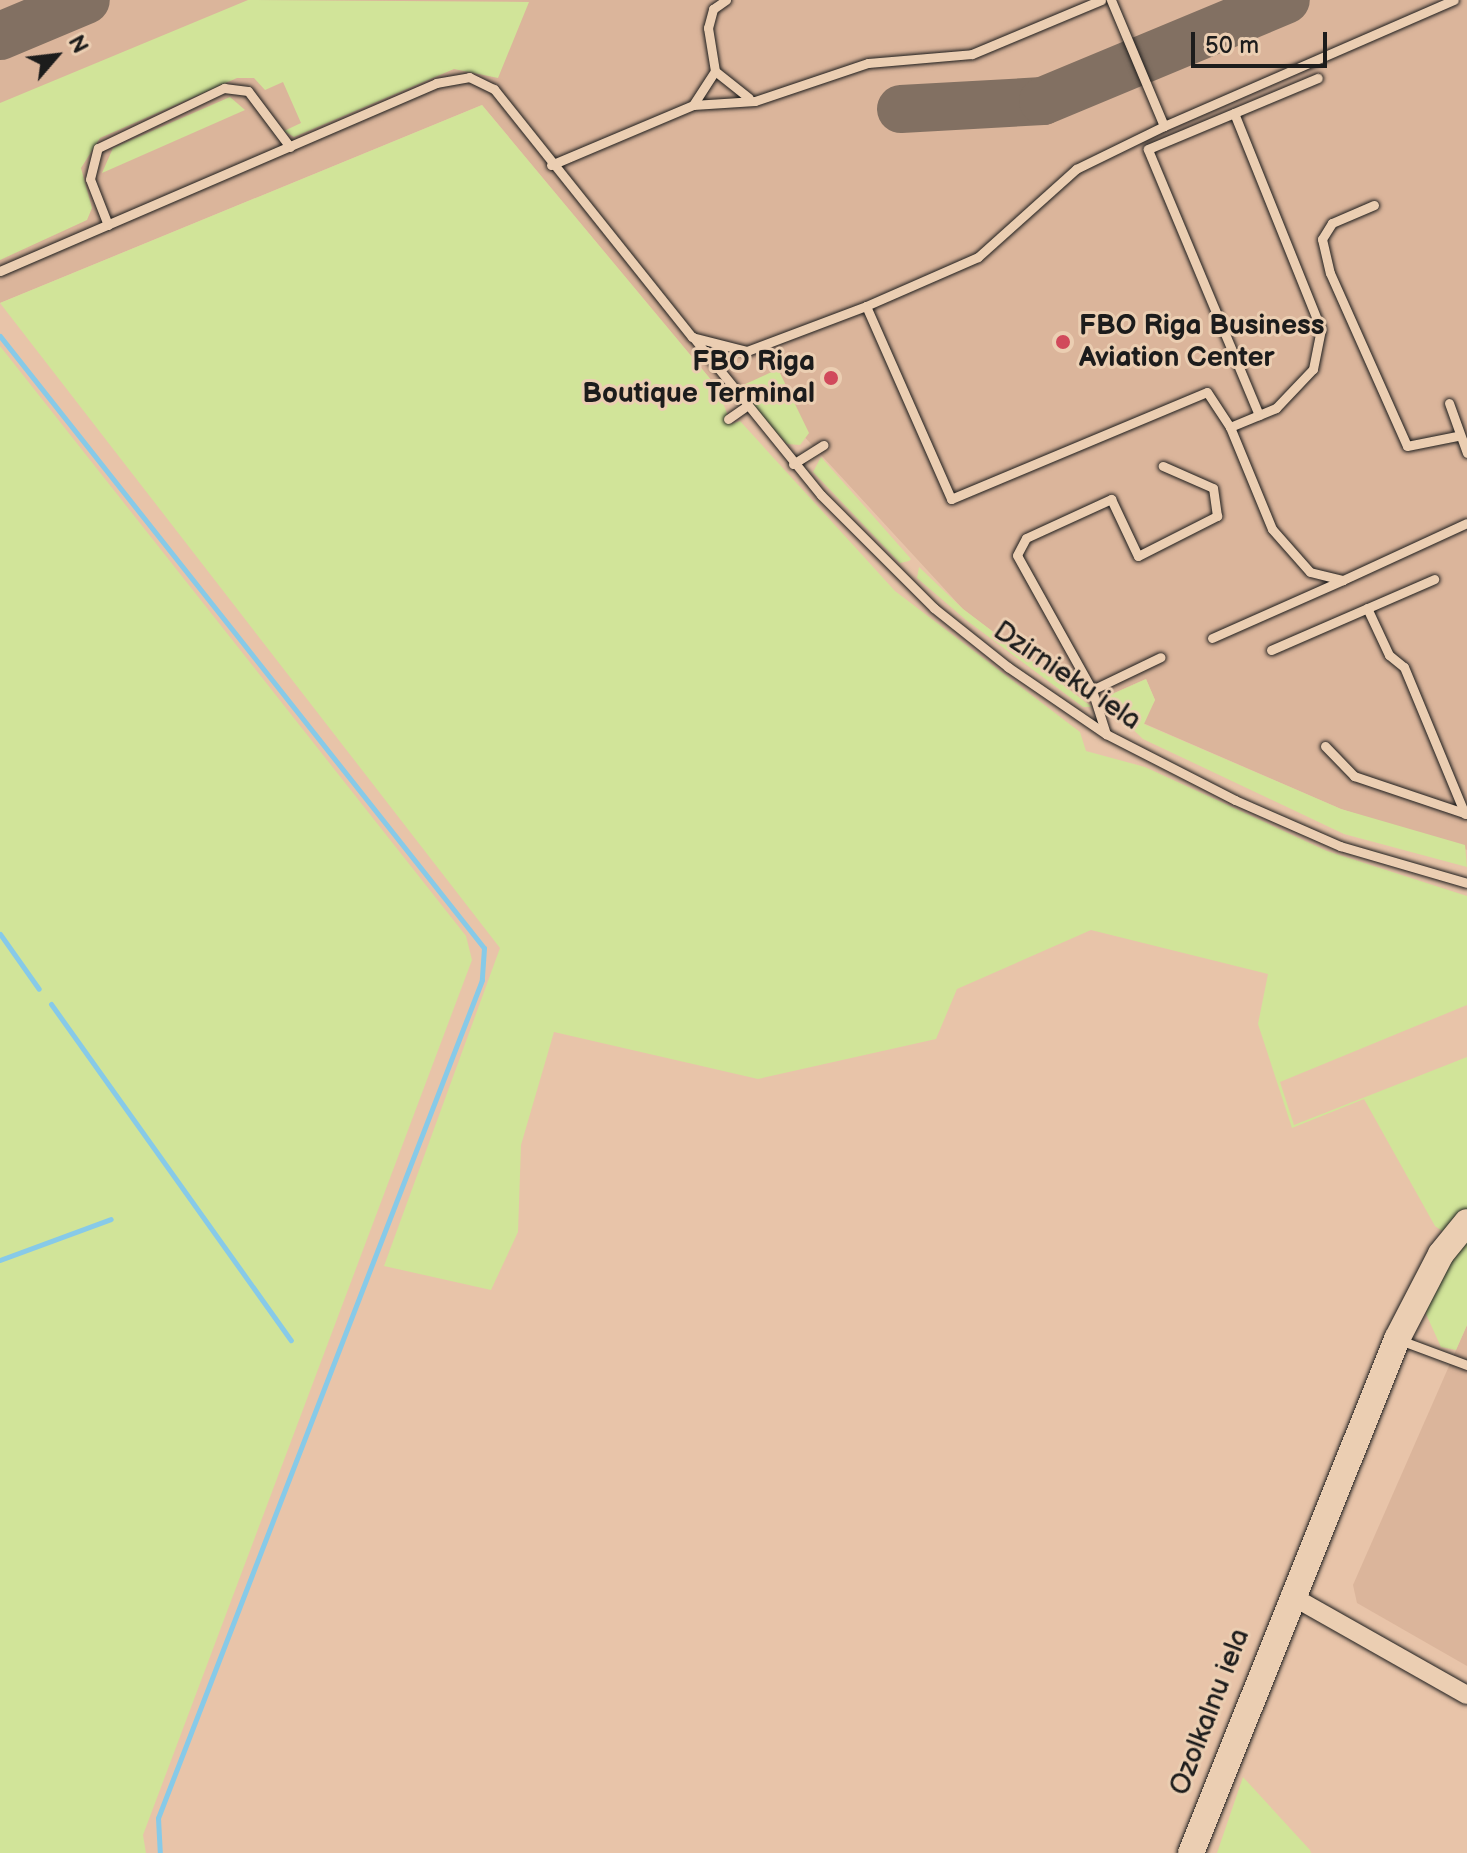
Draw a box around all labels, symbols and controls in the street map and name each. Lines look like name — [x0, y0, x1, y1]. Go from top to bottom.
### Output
north arrow — [16, 16, 96, 96]
scale bar — [1195, 16, 1331, 66]
text: N — [62, 31, 93, 58]
text: 50 m — [1205, 31, 1259, 60]
place label: FBO Riga Business Aviation Center — [1079, 309, 1325, 375]
marker: FBO Riga Business Aviation Center — [1054, 333, 1072, 351]
place label: FBO Riga Boutique Terminal — [582, 345, 815, 411]
marker: FBO Riga Boutique Terminal — [822, 369, 840, 387]
street label: Dzirnieku iela — [987, 614, 1147, 738]
street label: Ozolkalnu iela — [1163, 1624, 1257, 1800]

